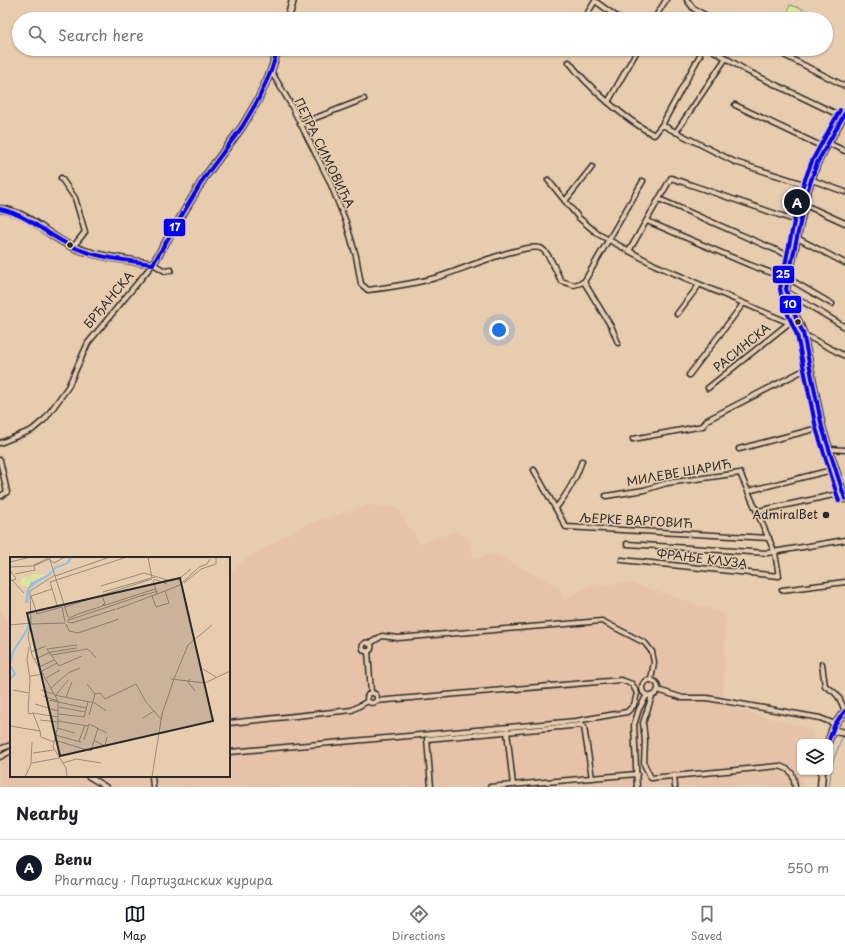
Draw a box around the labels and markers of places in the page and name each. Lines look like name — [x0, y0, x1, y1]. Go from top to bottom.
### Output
pin: A — [784, 187, 810, 217]
unlabelled marker — [65, 240, 75, 250]
unlabelled marker — [793, 317, 803, 327]
place label: AdmiralBet — [753, 505, 818, 523]
marker: AdmiralBet — [821, 510, 831, 520]

